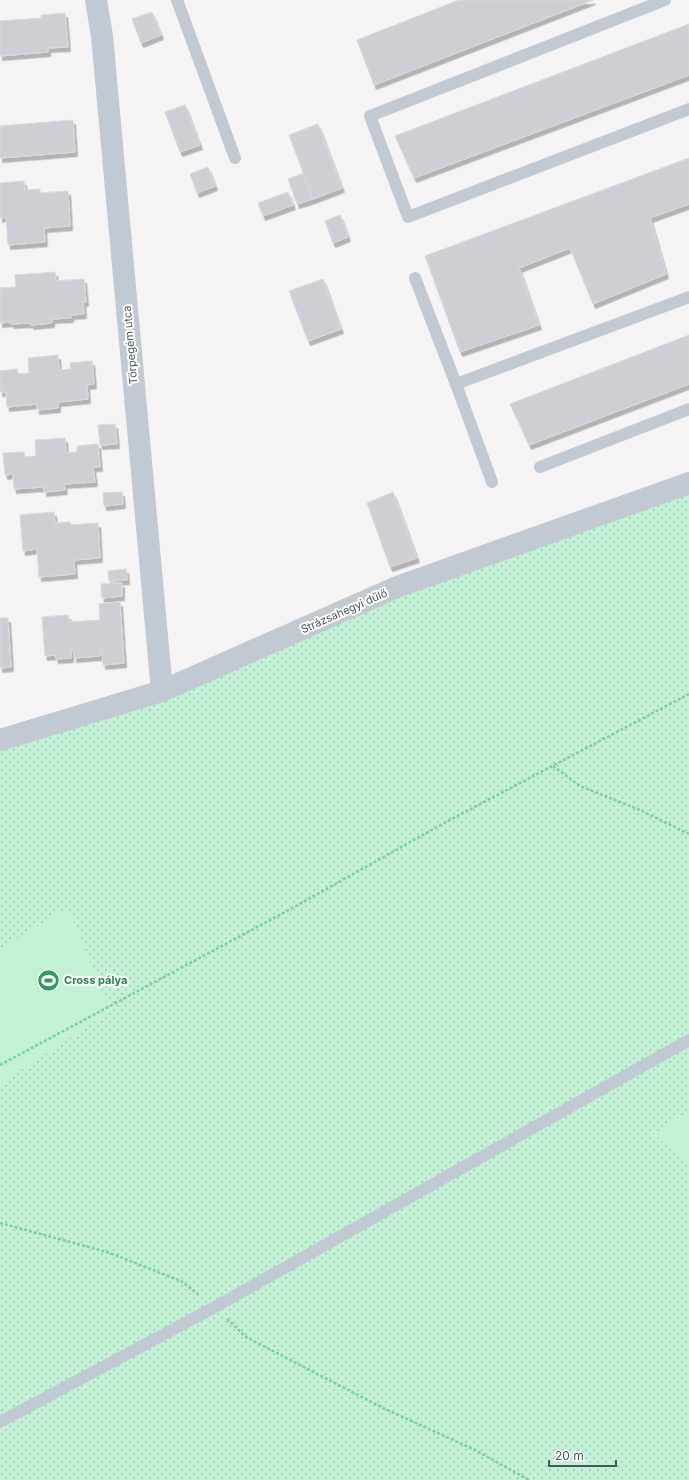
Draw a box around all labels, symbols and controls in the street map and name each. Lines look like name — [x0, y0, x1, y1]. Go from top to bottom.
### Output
street label: Törpegém utca — [120, 305, 140, 385]
street label: Strázsahegyi dűlő — [299, 586, 390, 636]
sports icon: Cross pálya — [36, 967, 62, 993]
place label: Cross pálya — [64, 973, 127, 987]
scale bar — [549, 1442, 616, 1468]
text: 20 m — [555, 1448, 584, 1463]

